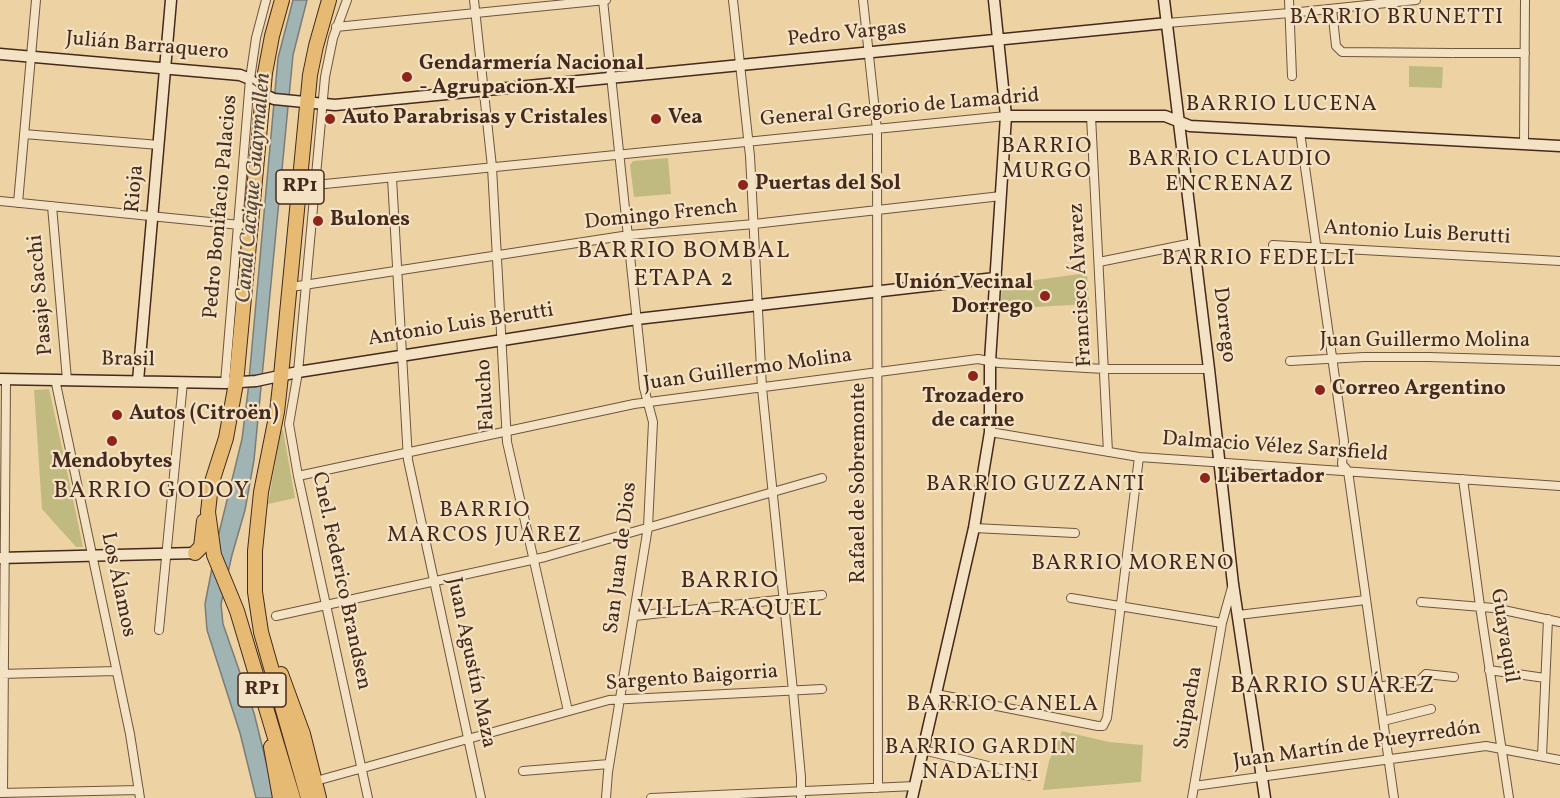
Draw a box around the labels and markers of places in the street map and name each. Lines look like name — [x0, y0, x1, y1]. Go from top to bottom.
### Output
place label: Gendarmería Nacional - Agrupacion XI — [419, 52, 644, 102]
marker: Gendarmería Nacional - Agrupacion XI — [400, 70, 414, 84]
place label: Auto Parabrisas y Cristales — [342, 106, 608, 132]
place label: Vea — [668, 106, 703, 132]
marker: Auto Parabrisas y Cristales — [323, 112, 337, 126]
marker: Vea — [649, 112, 663, 126]
place label: Puertas del Sol — [755, 172, 901, 198]
marker: Puertas del Sol — [736, 178, 750, 192]
place label: Bulones — [330, 208, 410, 234]
marker: Bulones — [311, 214, 325, 228]
place label: Unión Vecinal Dorrego — [895, 271, 1033, 321]
marker: Unión Vecinal Dorrego — [1038, 289, 1052, 303]
marker: Trozadero de carne — [966, 369, 980, 383]
place label: Correo Argentino — [1332, 377, 1506, 403]
marker: Correo Argentino — [1313, 383, 1327, 397]
place label: Trozadero de carne — [922, 385, 1024, 435]
place label: Autos (Citroën) — [129, 402, 279, 428]
marker: Autos (Citroën) — [110, 408, 124, 422]
marker: Mendobytes — [105, 434, 119, 448]
place label: Mendobytes — [51, 450, 173, 476]
place label: Libertador — [1217, 465, 1324, 491]
marker: Libertador — [1198, 471, 1212, 485]

